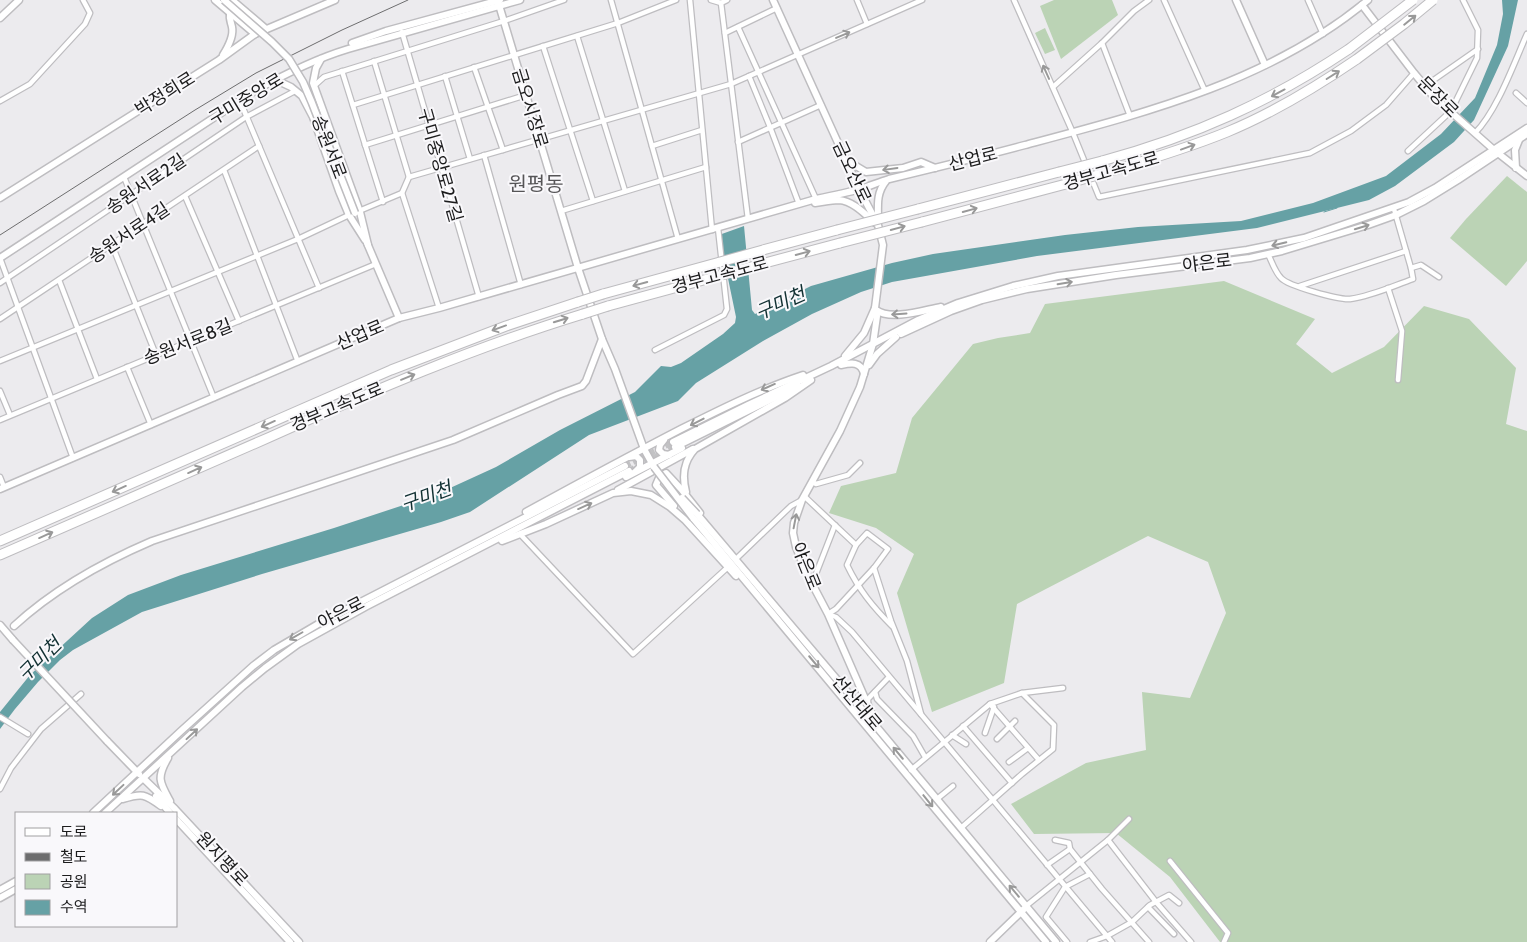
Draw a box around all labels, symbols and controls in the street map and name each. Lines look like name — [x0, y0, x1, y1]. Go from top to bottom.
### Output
one-way arrow — [1403, 14, 1416, 25]
one-way arrow — [835, 29, 850, 39]
street label: 금오시장로 — [507, 65, 553, 151]
one-way arrow — [1041, 65, 1051, 80]
street label: 박정희로 — [131, 67, 199, 121]
street label: 구미중앙로 — [205, 68, 287, 130]
one-way arrow — [1325, 70, 1339, 80]
street label: 문장로 — [1413, 72, 1463, 122]
one-way arrow — [1271, 89, 1286, 98]
street label: 구미중앙로27길 — [413, 105, 467, 225]
street label: 송원서로 — [307, 112, 351, 182]
street label: 금오산로 — [828, 137, 876, 207]
street label: 산업로 — [946, 142, 1000, 176]
one-way arrow — [1179, 142, 1195, 151]
street label: 경부고속도로 — [1060, 147, 1162, 195]
street label: 송원서로2길 — [102, 149, 190, 219]
one-way arrow — [882, 165, 898, 175]
district label: 원평동 — [508, 172, 564, 196]
street label: 송원서로4길 — [84, 198, 174, 268]
one-way arrow — [961, 204, 977, 214]
one-way arrow — [1354, 221, 1370, 231]
one-way arrow — [890, 223, 906, 232]
one-way arrow — [1271, 240, 1287, 249]
one-way arrow — [794, 248, 810, 257]
street label: 야은로 — [1181, 249, 1233, 277]
street label: 경부고속도로 — [669, 252, 771, 298]
one-way arrow — [1057, 278, 1073, 288]
one-way arrow — [632, 279, 648, 289]
water label: 구미천 — [752, 282, 810, 325]
one-way arrow — [892, 309, 908, 318]
street label: 송원서로8길 — [140, 314, 236, 370]
street label: 산업로 — [333, 315, 387, 355]
one-way arrow — [552, 315, 568, 325]
one-way arrow — [492, 324, 507, 333]
one-way arrow — [400, 372, 415, 381]
street label: 경부고속도로 — [287, 377, 387, 437]
one-way arrow — [761, 383, 776, 393]
one-way arrow — [689, 417, 704, 427]
one-way arrow — [261, 419, 276, 429]
one-way arrow — [187, 464, 202, 474]
water label: 구미천 — [398, 476, 456, 516]
one-way arrow — [112, 485, 127, 495]
one-way arrow — [577, 501, 592, 510]
one-way arrow — [791, 514, 801, 530]
one-way arrow — [38, 530, 53, 539]
street label: 야은로 — [786, 539, 826, 593]
street label: 야은로 — [314, 592, 368, 634]
water label: 구미천 — [13, 632, 67, 686]
one-way arrow — [289, 632, 304, 642]
one-way arrow — [808, 656, 819, 669]
street label: 선산대로 — [827, 671, 887, 735]
one-way arrow — [185, 728, 198, 739]
one-way arrow — [893, 747, 904, 760]
one-way arrow — [112, 784, 124, 796]
one-way arrow — [923, 794, 934, 807]
legend — [15, 812, 178, 927]
text: 도로 — [60, 823, 88, 841]
street label: 원지평로 — [191, 827, 253, 891]
text: 철도 — [60, 848, 88, 866]
text: 공원 — [60, 873, 88, 891]
one-way arrow — [1008, 885, 1019, 898]
text: 수역 — [60, 898, 88, 916]

